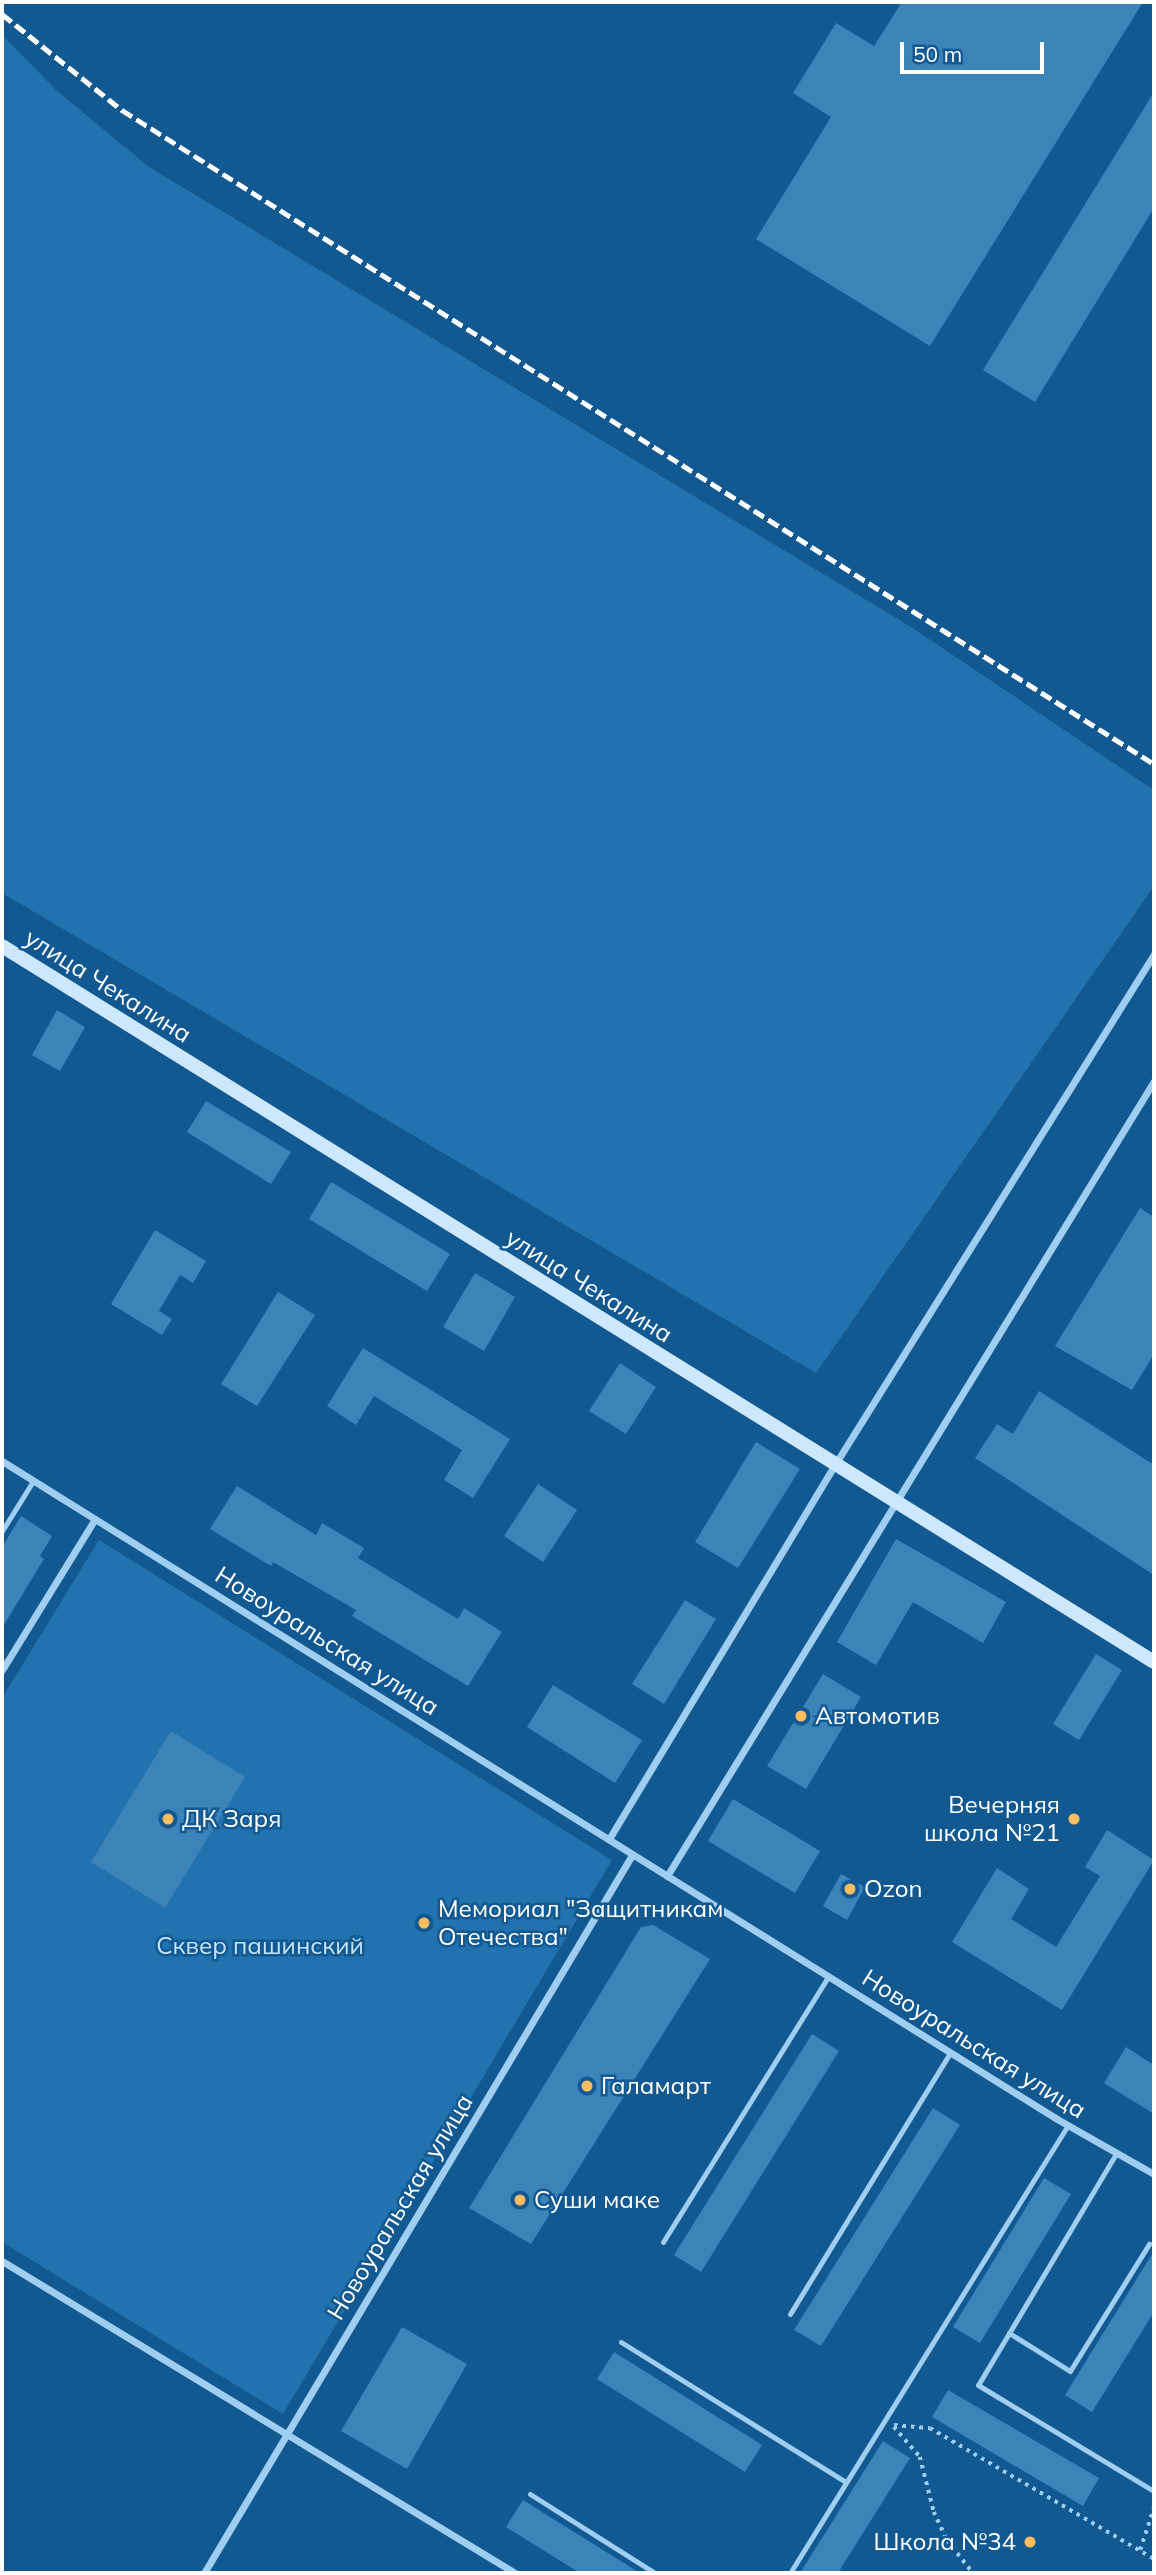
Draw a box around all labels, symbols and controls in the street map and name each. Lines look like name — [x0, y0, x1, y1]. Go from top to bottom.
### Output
scale bar — [904, 28, 1048, 72]
text: 50 m — [913, 41, 962, 67]
street label: улица Чекалина — [19, 923, 197, 1049]
street label: улица Чекалина — [500, 1223, 678, 1349]
street label: Новоуральская улица — [210, 1560, 444, 1722]
place label: Автомотив — [815, 1702, 940, 1730]
marker: Автомотив — [793, 1708, 809, 1724]
place label: Вечерняя школа №21 — [924, 1791, 1060, 1847]
place label: ДК Заря — [182, 1805, 281, 1833]
marker: ДК Заря — [160, 1811, 176, 1827]
marker: Вечерняя школа №21 — [1066, 1811, 1082, 1827]
place label: Ozon — [864, 1875, 923, 1903]
marker: Ozon — [842, 1881, 858, 1897]
place label: Мемориал "Защитникам Отечества" — [438, 1895, 723, 1951]
marker: Мемориал "Защитникам Отечества" — [416, 1915, 432, 1931]
park label: Сквер пашинский — [156, 1932, 364, 1960]
street label: Новоуральская улица — [857, 1963, 1091, 2125]
place label: Галамарт — [601, 2072, 711, 2100]
marker: Галамарт — [579, 2078, 595, 2094]
street label: Новоуральская улица — [321, 2089, 479, 2325]
place label: Суши маке — [534, 2186, 660, 2214]
marker: Суши маке — [512, 2192, 528, 2208]
place label: Школа №34 — [874, 2528, 1016, 2556]
marker: Школа №34 — [1022, 2534, 1038, 2550]

